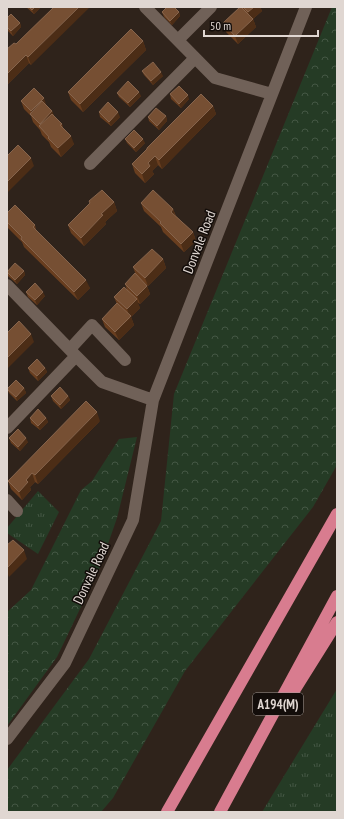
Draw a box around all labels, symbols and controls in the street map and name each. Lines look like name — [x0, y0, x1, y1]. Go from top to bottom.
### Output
scale bar — [204, 12, 318, 38]
text: 50 m — [210, 18, 231, 33]
street label: Donvale Road — [179, 208, 219, 276]
street label: Donvale Road — [69, 539, 113, 607]
road number: A194(M) — [253, 693, 303, 715]

